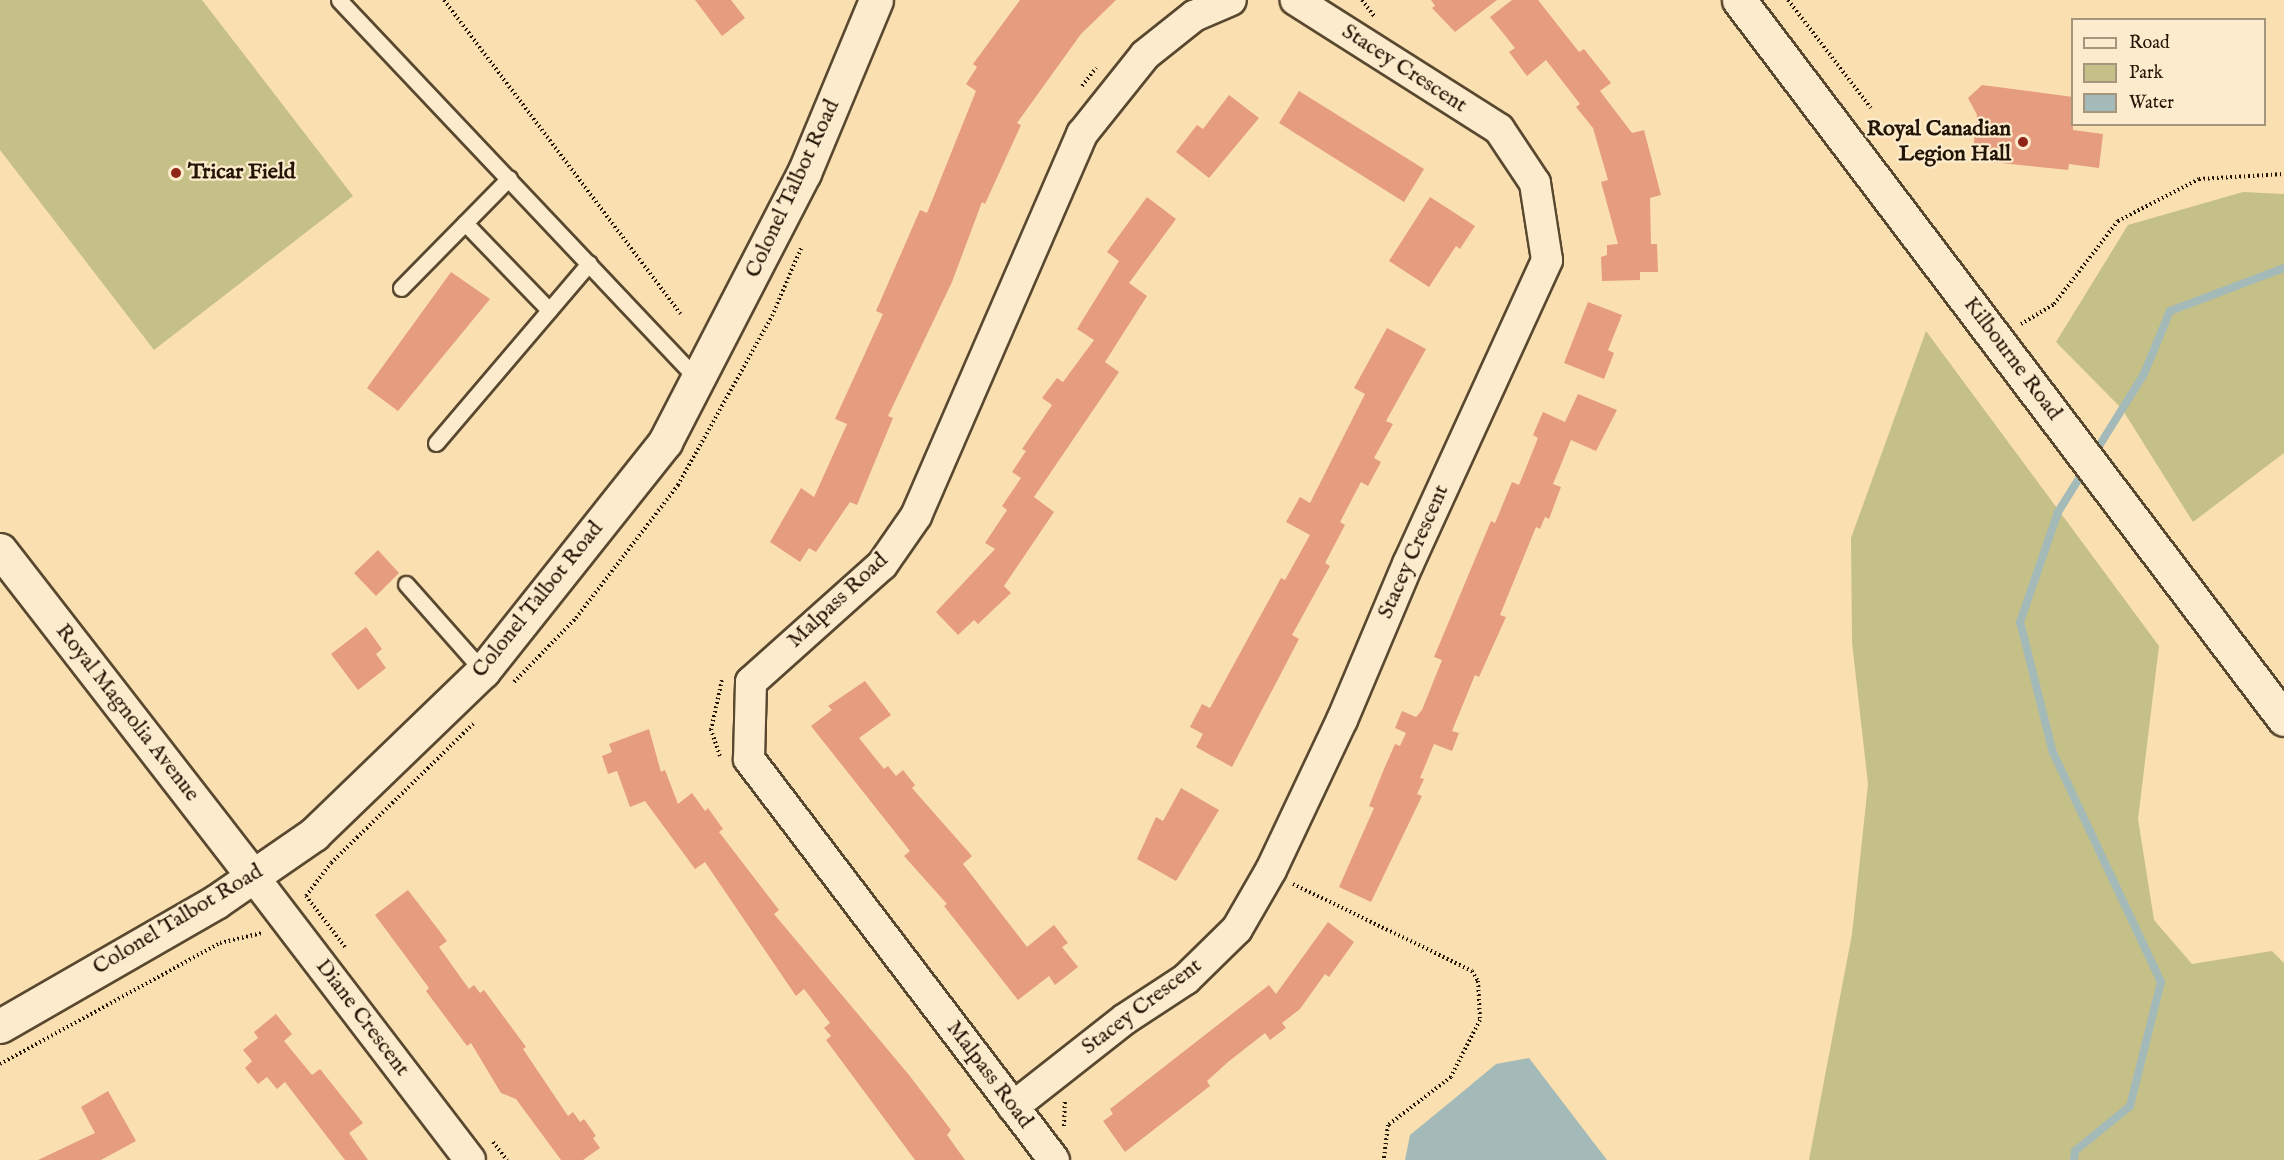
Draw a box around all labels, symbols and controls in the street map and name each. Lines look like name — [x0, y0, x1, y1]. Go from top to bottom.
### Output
legend — [2071, 18, 2266, 126]
street label: Stacey Crescent — [1337, 19, 1471, 119]
text: Road — [2129, 32, 2170, 55]
text: Park — [2129, 62, 2163, 85]
text: Water — [2129, 92, 2174, 115]
street label: Colonel Talbot Road — [740, 96, 846, 282]
place label: Royal Canadian Legion Hall — [1866, 116, 2011, 168]
marker: Royal Canadian Legion Hall — [2016, 135, 2030, 149]
place label: Tricar Field — [188, 160, 296, 186]
marker: Tricar Field — [169, 166, 183, 180]
street label: Kilbourne Road — [1957, 292, 2067, 426]
street label: Stacey Crescent — [1373, 481, 1455, 623]
street label: Colonel Talbot Road — [467, 517, 609, 683]
street label: Malpass Road — [782, 548, 894, 654]
street label: Royal Magnolia Avenue — [49, 619, 205, 807]
street label: Colonel Talbot Road — [88, 859, 268, 981]
street label: Stacey Crescent — [1077, 953, 1207, 1061]
street label: Diane Crescent — [309, 954, 415, 1082]
street label: Malpass Road — [940, 1016, 1038, 1134]

